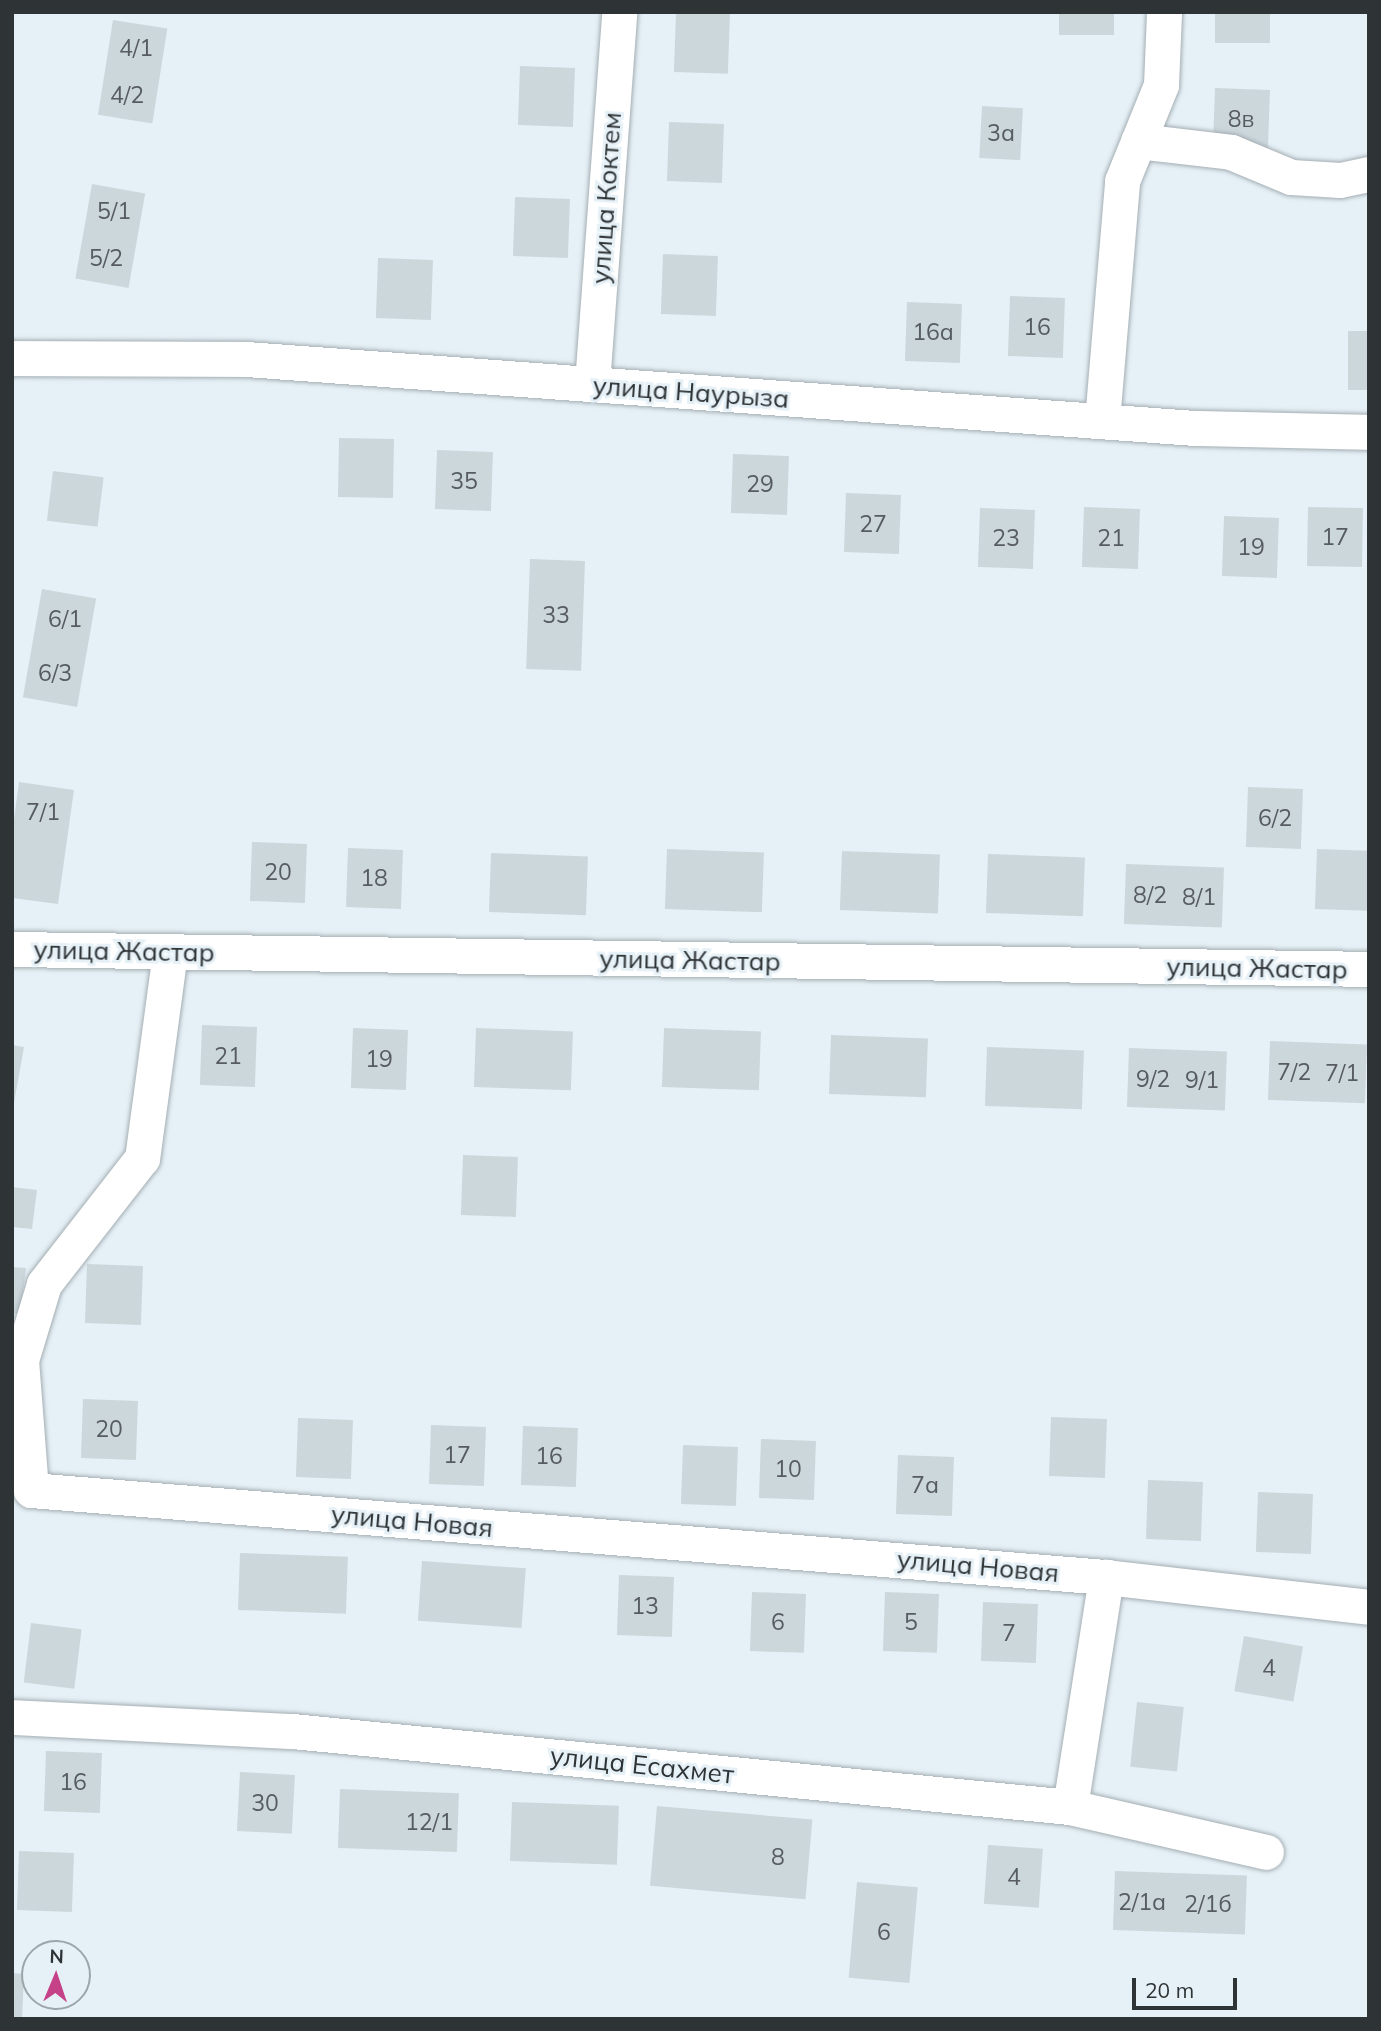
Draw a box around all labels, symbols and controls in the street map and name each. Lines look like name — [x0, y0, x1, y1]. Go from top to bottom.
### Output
house number: 4/1 — [119, 34, 153, 62]
house number: 4/2 — [110, 81, 144, 109]
house number: 8в — [1228, 105, 1254, 133]
street label: улица Коктем — [584, 111, 628, 285]
house number: 3а — [987, 119, 1015, 147]
house number: 5/1 — [97, 197, 131, 225]
house number: 5/2 — [89, 244, 123, 272]
house number: 16 — [1023, 313, 1051, 341]
house number: 16а — [912, 318, 954, 346]
street label: улица Наурыза — [592, 370, 790, 414]
house number: 35 — [450, 467, 478, 495]
house number: 29 — [746, 470, 774, 498]
house number: 27 — [859, 510, 887, 538]
house number: 17 — [1321, 523, 1349, 551]
house number: 23 — [992, 524, 1020, 552]
house number: 21 — [1097, 524, 1125, 552]
house number: 19 — [1237, 533, 1265, 561]
house number: 33 — [542, 601, 570, 629]
house number: 6/1 — [48, 605, 82, 633]
house number: 6/3 — [38, 659, 72, 687]
house number: 7/1 — [26, 798, 60, 826]
house number: 6/2 — [1258, 804, 1292, 832]
house number: 20 — [264, 858, 292, 886]
house number: 18 — [360, 864, 388, 892]
house number: 8/2 — [1133, 881, 1167, 909]
house number: 8/1 — [1182, 883, 1216, 911]
street label: улица Жастар — [33, 934, 215, 968]
street label: улица Жастар — [599, 943, 781, 977]
street label: улица Жастар — [1166, 951, 1348, 985]
house number: 21 — [214, 1042, 242, 1070]
house number: 19 — [365, 1045, 393, 1073]
house number: 7/2 — [1277, 1058, 1311, 1086]
house number: 7/1 — [1325, 1059, 1359, 1087]
house number: 9/2 — [1136, 1065, 1170, 1093]
house number: 9/1 — [1185, 1066, 1219, 1094]
house number: 20 — [95, 1415, 123, 1443]
house number: 17 — [443, 1441, 471, 1469]
house number: 16 — [535, 1442, 563, 1470]
house number: 10 — [774, 1455, 802, 1483]
house number: 7а — [911, 1471, 939, 1499]
street label: улица Новая — [330, 1498, 494, 1544]
street label: улица Новая — [896, 1543, 1060, 1589]
house number: 13 — [631, 1592, 659, 1620]
house number: 6 — [771, 1608, 785, 1636]
house number: 5 — [904, 1608, 918, 1636]
house number: 7 — [1002, 1619, 1016, 1647]
house number: 4 — [1262, 1654, 1276, 1682]
street label: улица Есахмет — [549, 1740, 735, 1790]
house number: 16 — [59, 1768, 87, 1796]
house number: 30 — [251, 1789, 279, 1817]
house number: 12/1 — [405, 1808, 453, 1836]
house number: 8 — [771, 1843, 785, 1871]
house number: 4 — [1007, 1863, 1021, 1891]
house number: 2/1а — [1118, 1888, 1166, 1916]
house number: 2/1б — [1184, 1890, 1232, 1918]
house number: 6 — [877, 1918, 891, 1946]
north arrow — [21, 1940, 91, 2010]
text: N — [49, 1944, 64, 1968]
scale bar — [1136, 1965, 1241, 2009]
text: 20 m — [1145, 1977, 1194, 2003]

